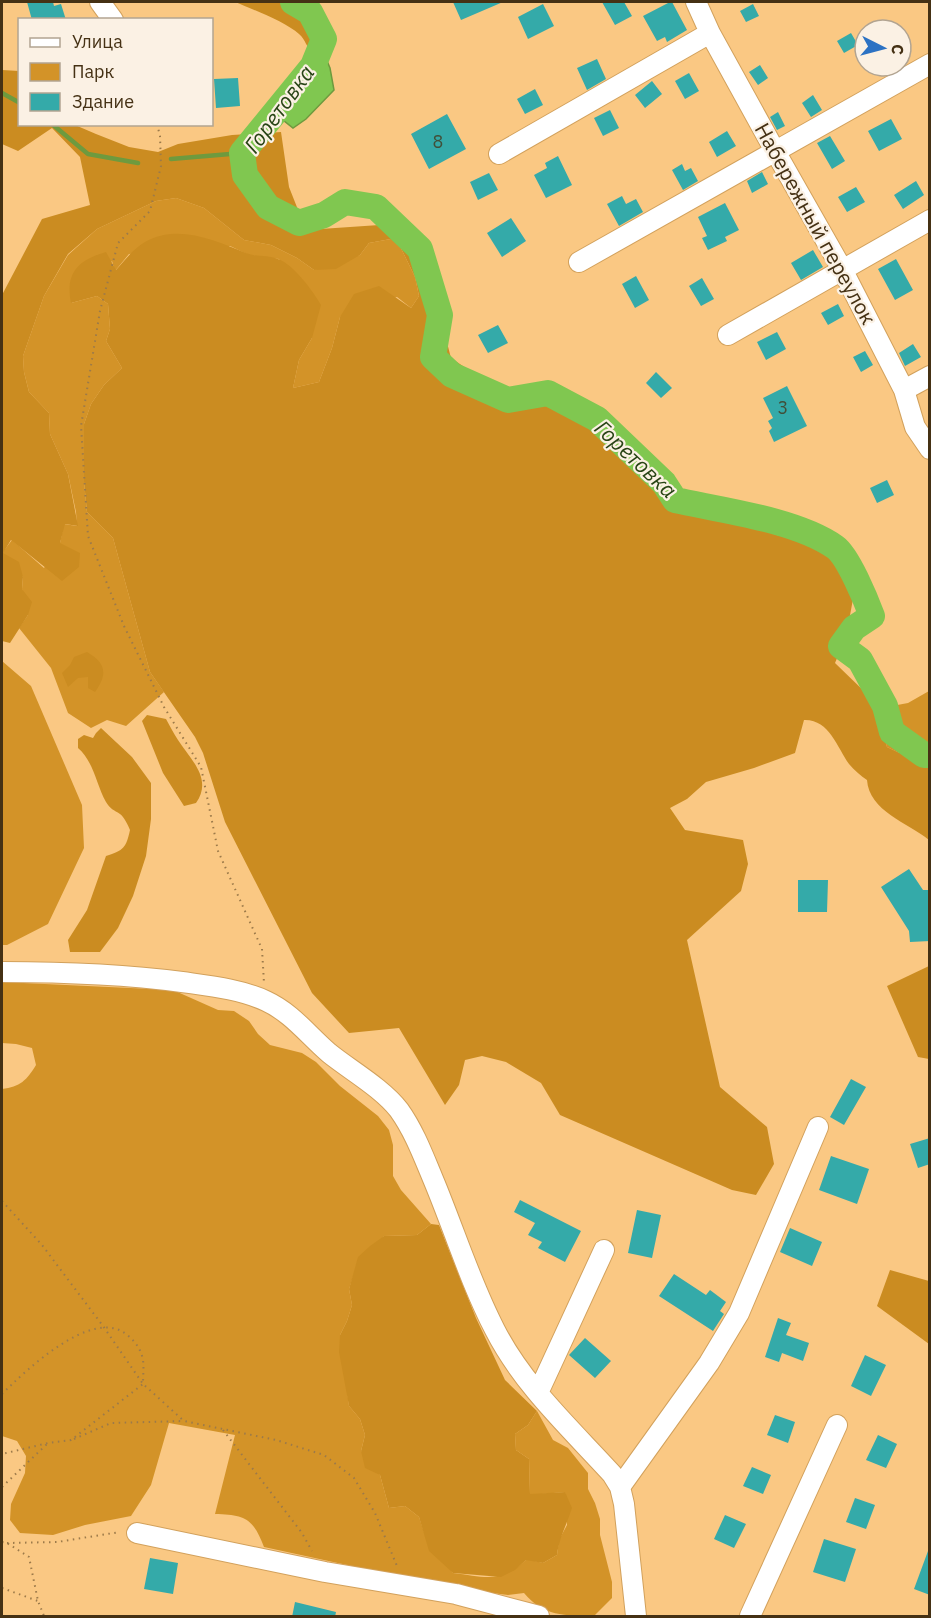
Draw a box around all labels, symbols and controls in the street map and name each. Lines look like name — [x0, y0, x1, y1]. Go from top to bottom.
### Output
legend — [18, 18, 213, 126]
north arrow — [853, 18, 913, 78]
text: Улица — [72, 30, 123, 53]
text: С — [887, 43, 908, 56]
water label: Горетовка — [237, 59, 320, 159]
text: Парк — [72, 60, 115, 83]
text: Здание — [72, 90, 134, 113]
street label: Набережный переулок — [749, 118, 883, 329]
house number: 8 — [433, 130, 443, 153]
house number: 3 — [778, 396, 788, 419]
water label: Горетовка — [589, 413, 684, 504]

